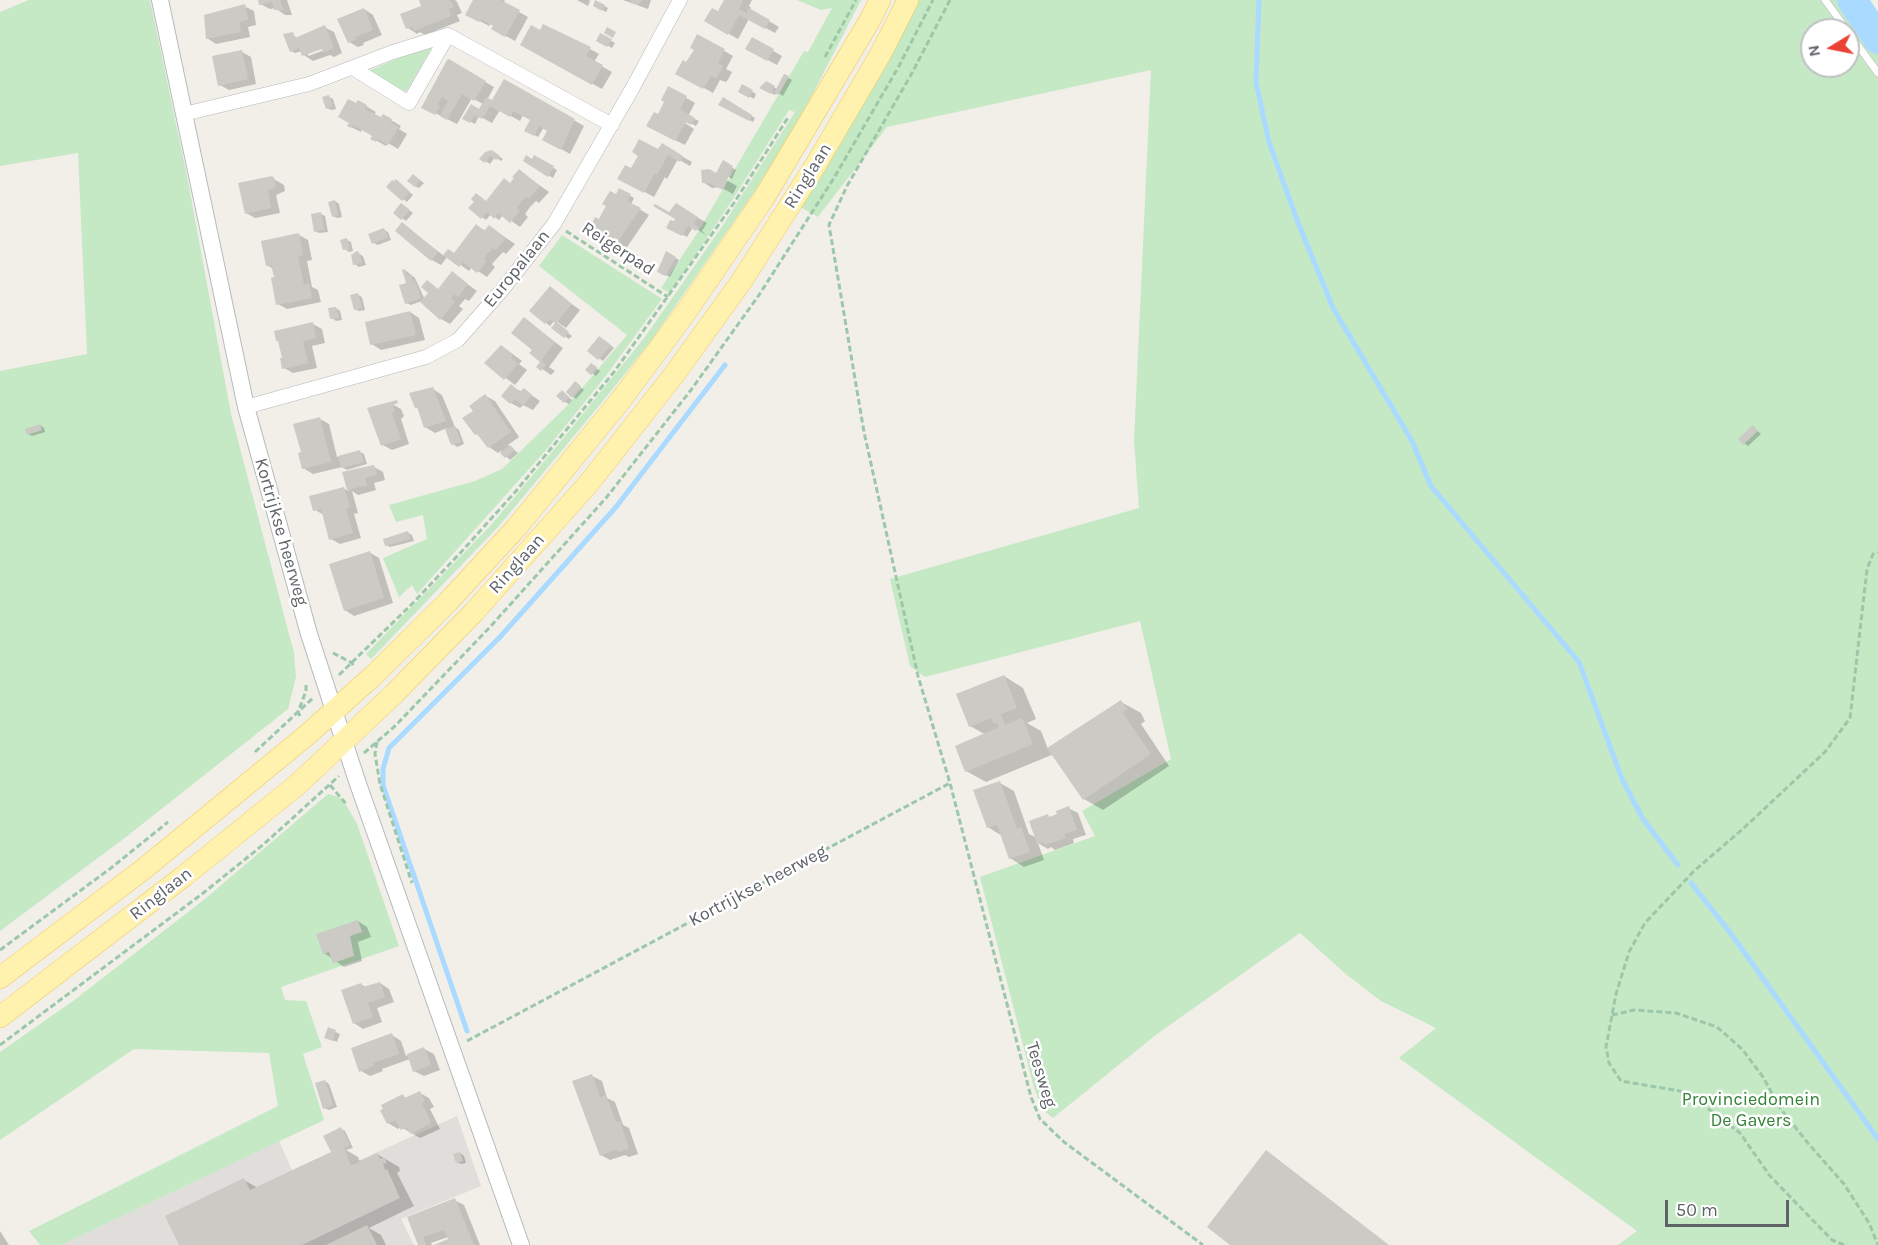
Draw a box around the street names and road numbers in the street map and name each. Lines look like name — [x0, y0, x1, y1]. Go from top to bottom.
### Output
street label: Ringlaan — [779, 139, 837, 213]
street label: Reigerpad — [577, 217, 659, 281]
street label: Europalaan — [479, 226, 555, 312]
street label: Kortrijkse heerweg — [250, 455, 312, 609]
street label: Ringlaan — [485, 530, 549, 598]
street label: Kortrijkse heerweg — [685, 841, 831, 931]
street label: Ringlaan — [126, 863, 196, 925]
street label: Teesweg — [1021, 1039, 1061, 1111]

